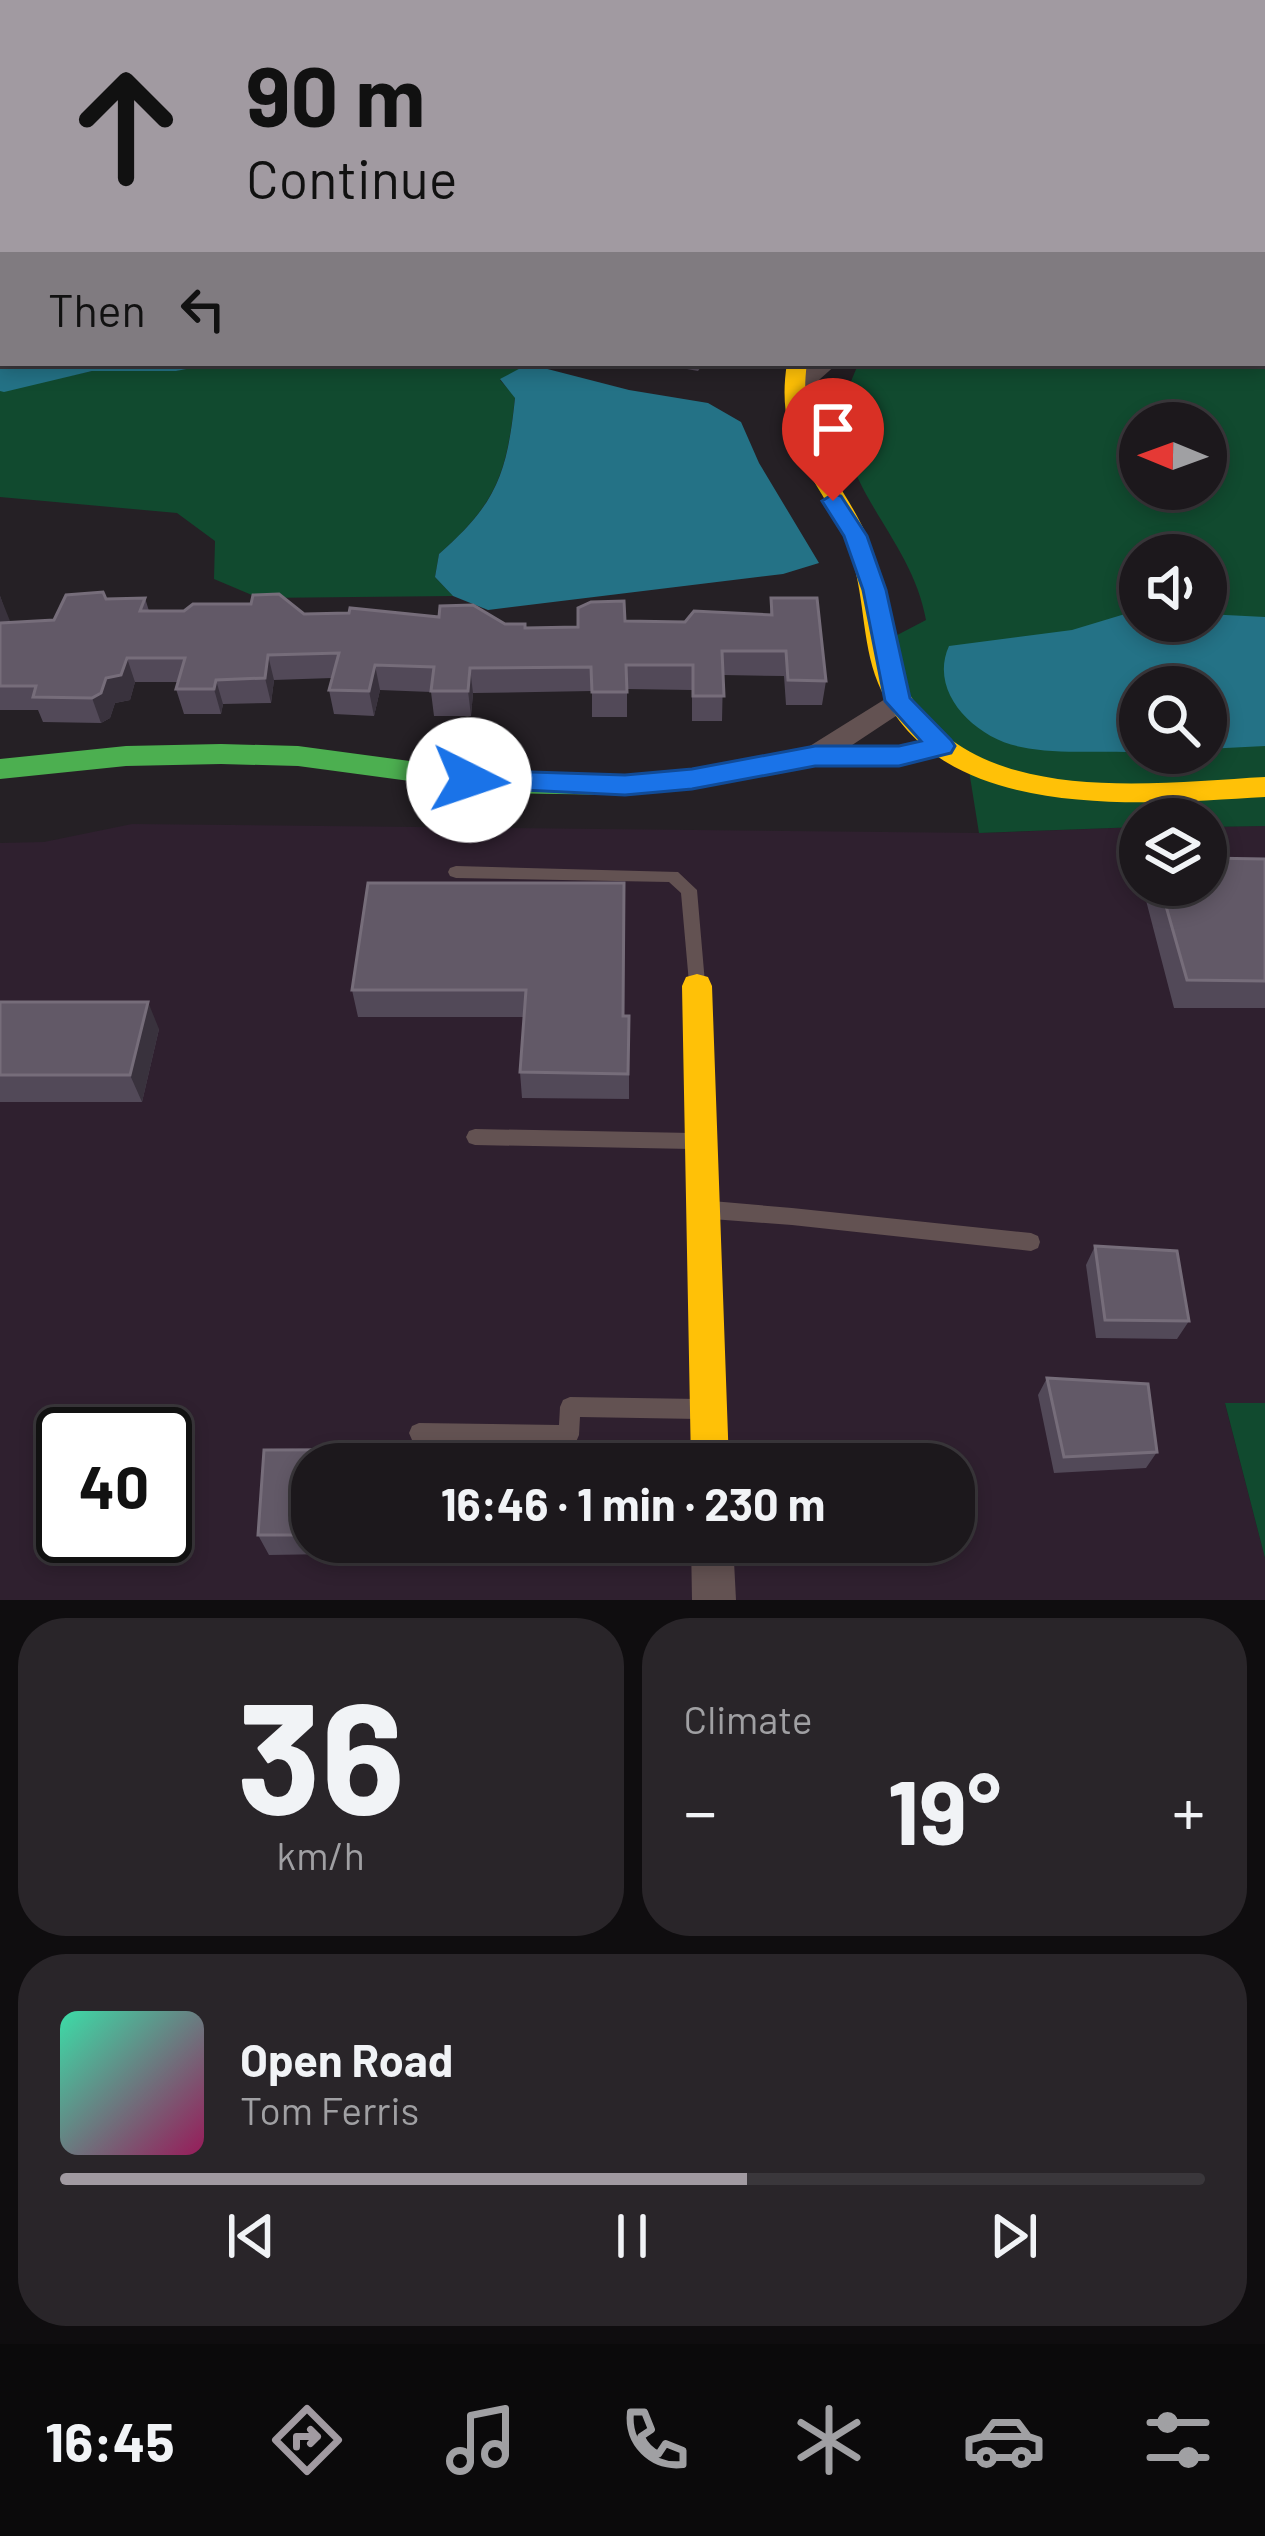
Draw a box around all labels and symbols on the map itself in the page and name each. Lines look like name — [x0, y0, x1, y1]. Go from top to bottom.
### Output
pin — [782, 378, 884, 501]
north arrow — [1119, 402, 1227, 510]
position arrow — [406, 717, 532, 843]
speed limit sign: 40 — [36, 1407, 192, 1563]

